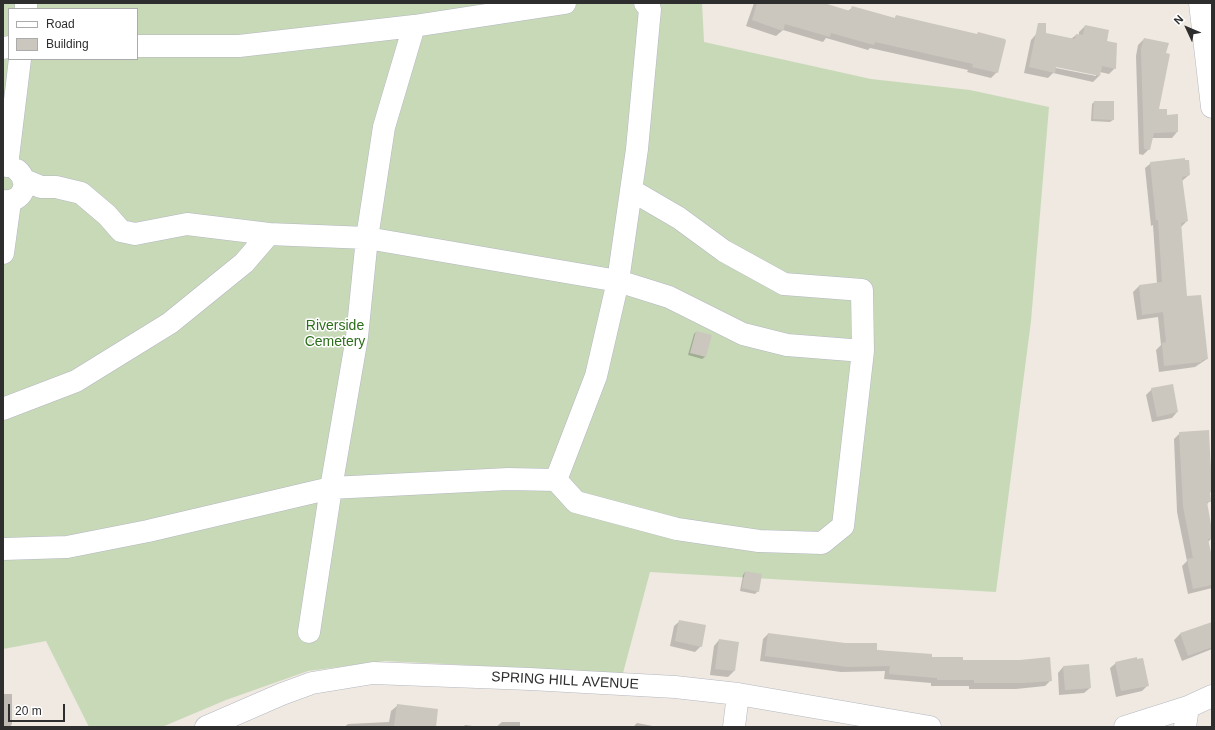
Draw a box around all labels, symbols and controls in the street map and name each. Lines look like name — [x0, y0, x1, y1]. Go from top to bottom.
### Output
legend — [8, 8, 138, 60]
north arrow — [1167, 8, 1207, 48]
text: N — [1171, 13, 1185, 27]
text: Road — [46, 17, 75, 31]
text: Building — [46, 37, 89, 51]
park label: Riverside Cemetery — [305, 318, 365, 350]
street label: SPRING HILL AVENUE — [491, 669, 639, 693]
scale bar — [10, 696, 67, 722]
text: 20 m — [15, 704, 42, 718]

